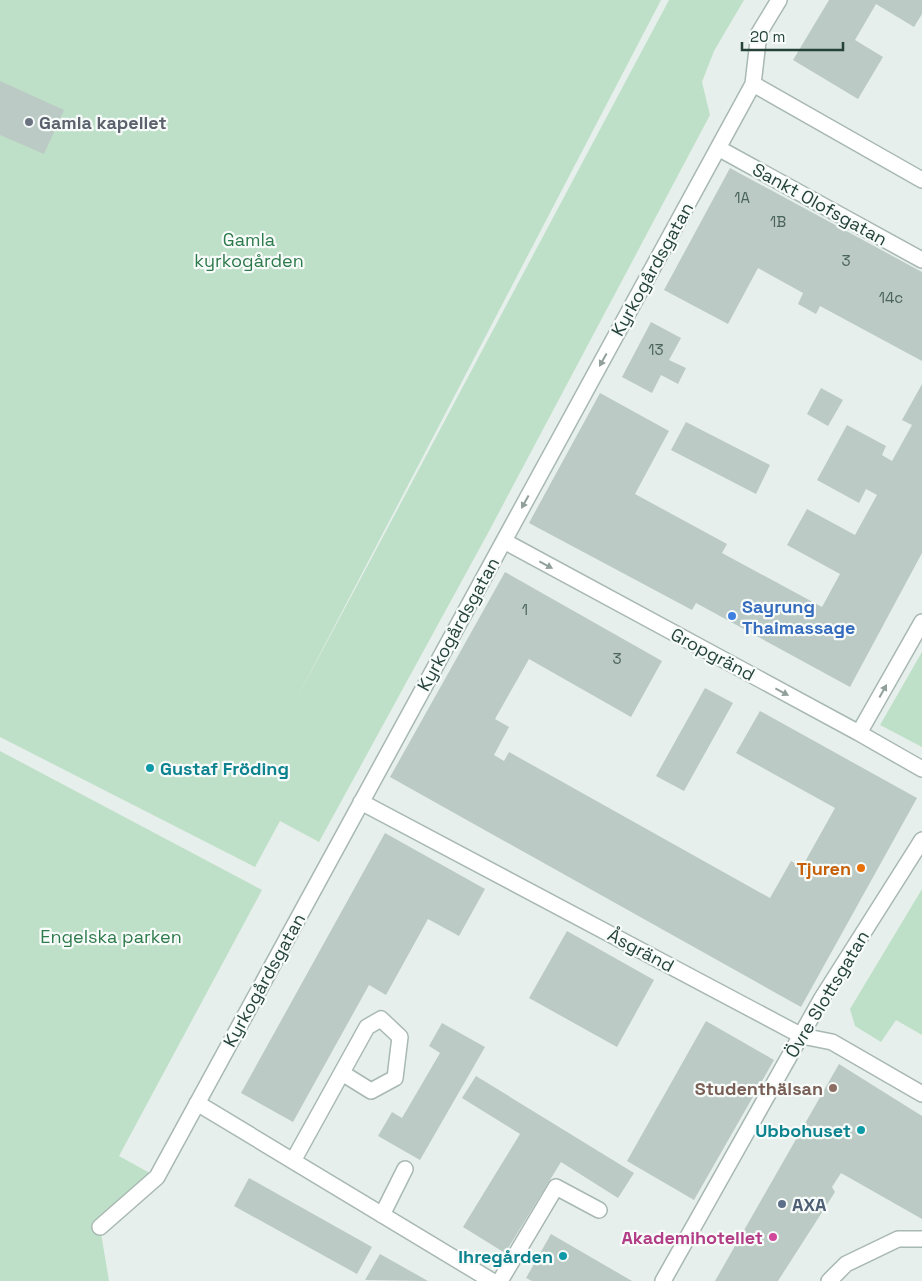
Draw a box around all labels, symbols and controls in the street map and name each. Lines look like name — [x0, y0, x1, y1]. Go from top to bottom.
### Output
scale bar — [742, 20, 843, 52]
text: 20 m — [750, 27, 785, 46]
place label: Gamla kapellet — [39, 111, 167, 134]
marker: Gamla kapellet — [23, 116, 35, 128]
street label: Sankt Olofsgatan — [749, 157, 891, 251]
house number: 1A — [734, 188, 750, 207]
street label: Kyrkogårdsgatan — [606, 198, 698, 340]
house number: 1B — [770, 212, 786, 231]
park label: Gamla kyrkogården — [194, 228, 304, 272]
house number: 3 — [841, 251, 851, 270]
house number: 14c — [879, 288, 903, 307]
house number: 13 — [648, 340, 664, 359]
one-way arrow — [598, 353, 607, 366]
one-way arrow — [521, 495, 529, 510]
street label: Kyrkogårdsgatan — [412, 553, 504, 695]
one-way arrow — [540, 560, 553, 569]
place label: Sayrung Thaimassage — [742, 595, 855, 639]
house number: 1 — [522, 600, 528, 619]
marker: Sayrung Thaimassage — [726, 610, 738, 622]
street label: Gropgränd — [667, 622, 759, 686]
house number: 3 — [612, 649, 622, 668]
one-way arrow — [879, 683, 887, 698]
one-way arrow — [775, 687, 789, 696]
place label: Gustaf Fröding — [160, 757, 289, 780]
marker: Gustaf Fröding — [144, 762, 156, 774]
place label: Tjuren — [796, 857, 851, 880]
marker: Tjuren — [855, 862, 867, 874]
street label: Kyrkogårdsgatan — [218, 909, 310, 1051]
street label: Åsgränd — [604, 923, 678, 977]
park label: Engelska parken — [40, 925, 182, 948]
street label: Övre Slottsgatan — [780, 926, 874, 1062]
place label: Studenthälsan — [695, 1077, 823, 1100]
marker: Studenthälsan — [827, 1082, 839, 1094]
place label: Ubbohuset — [755, 1119, 851, 1142]
marker: Ubbohuset — [855, 1124, 867, 1136]
place label: AXA — [792, 1193, 827, 1216]
marker: AXA — [776, 1198, 788, 1210]
place label: Akademihotellet — [621, 1226, 763, 1249]
marker: Akademihotellet — [767, 1231, 779, 1243]
place label: Ihregården — [458, 1245, 553, 1268]
marker: Ihregården — [557, 1250, 569, 1262]

